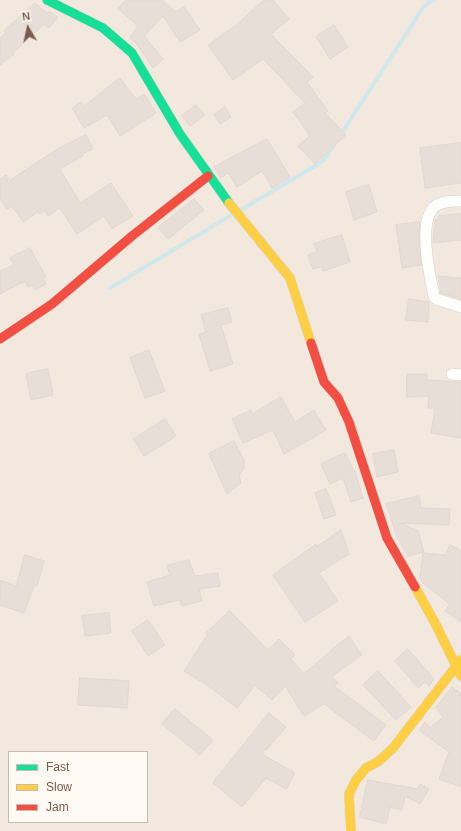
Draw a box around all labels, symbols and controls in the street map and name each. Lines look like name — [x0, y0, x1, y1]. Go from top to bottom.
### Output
north arrow — [8, 8, 48, 48]
text: N — [21, 10, 31, 23]
legend — [8, 751, 148, 823]
text: Fast — [46, 760, 69, 774]
text: Slow — [46, 780, 72, 794]
text: Jam — [46, 800, 69, 814]

